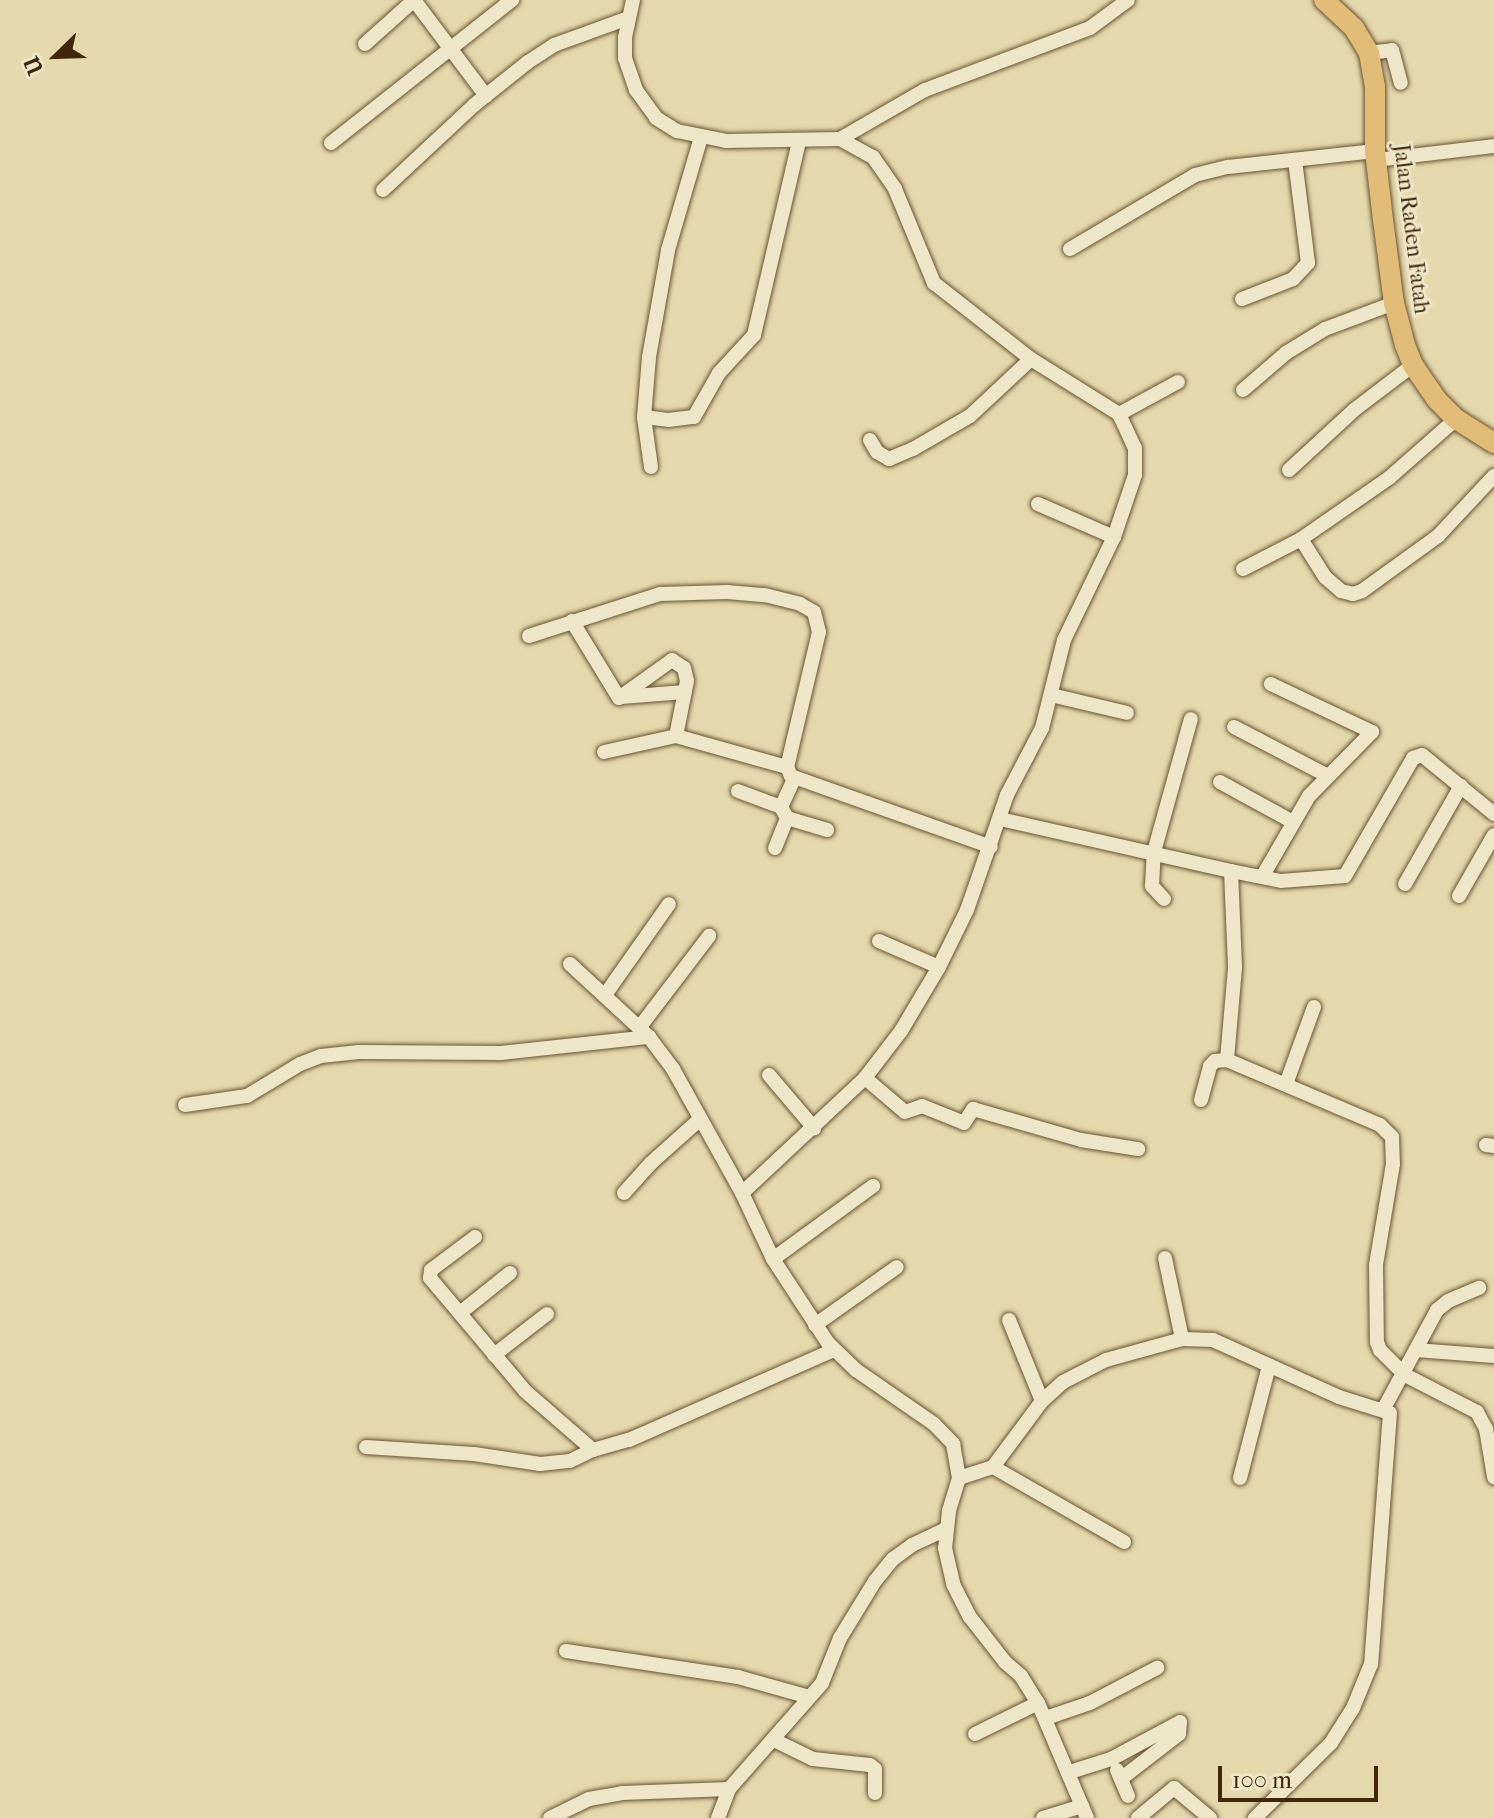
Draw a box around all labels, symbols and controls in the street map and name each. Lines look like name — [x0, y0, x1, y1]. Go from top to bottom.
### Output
north arrow — [16, 16, 96, 96]
text: U — [19, 52, 49, 78]
street label: Jalan Raden Fatah — [1387, 143, 1435, 315]
scale bar — [1222, 1750, 1382, 1800]
text: 100 m — [1232, 1766, 1292, 1794]

